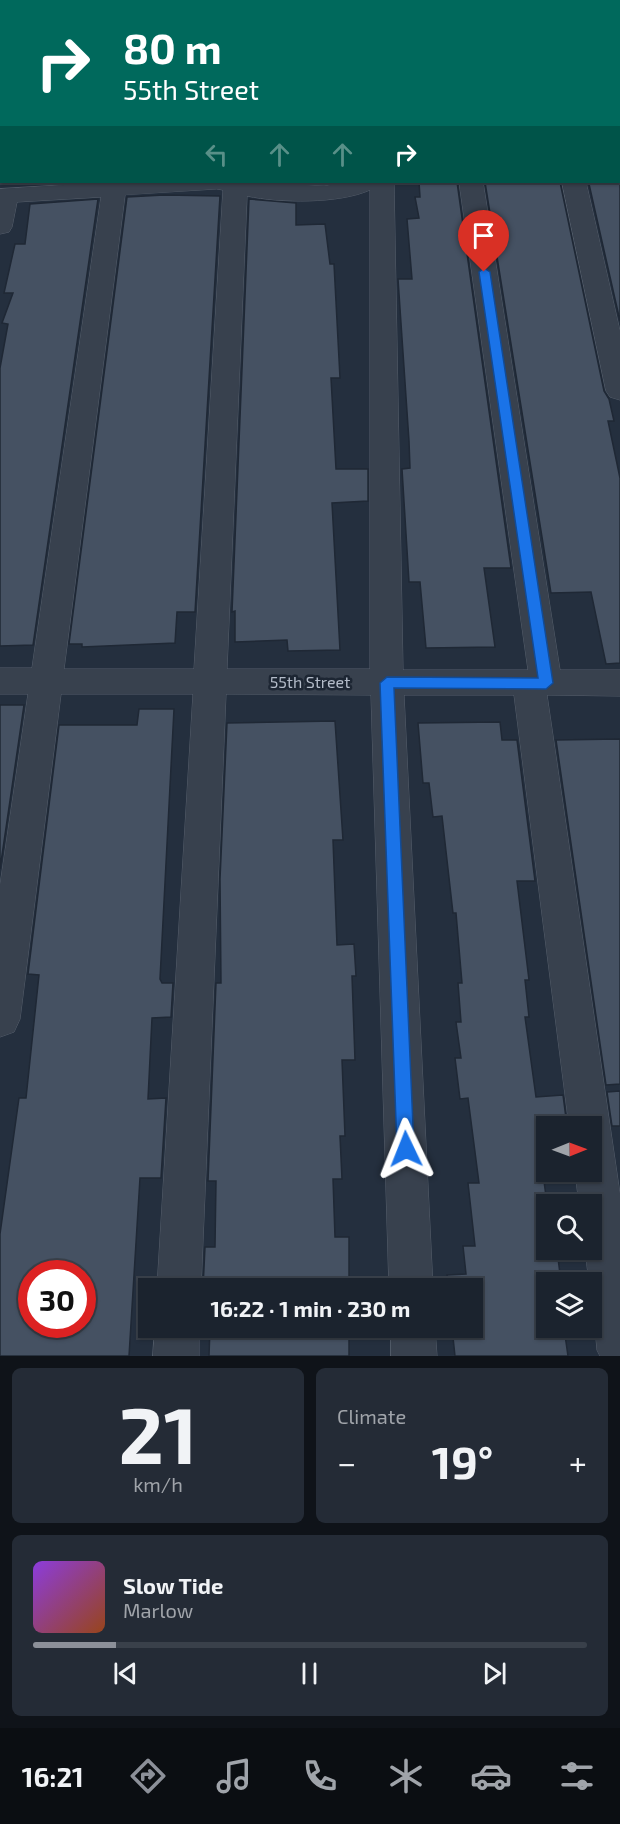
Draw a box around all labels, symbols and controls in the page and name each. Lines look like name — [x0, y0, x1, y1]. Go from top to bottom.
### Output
text: 80 m — [123, 22, 222, 72]
icon: right — [24, 24, 102, 102]
text: 55th Street — [123, 73, 259, 105]
icon: left — [200, 138, 233, 171]
icon: ahead — [263, 138, 296, 171]
icon: ahead — [326, 138, 359, 171]
icon: right — [389, 138, 422, 171]
pin — [458, 210, 509, 272]
icon: arrive — [467, 219, 500, 252]
street label: 55th Street — [270, 672, 350, 691]
north arrow — [536, 1116, 602, 1182]
map controls — [536, 1116, 602, 1338]
position arrow — [374, 1117, 438, 1181]
button: search — [536, 1194, 602, 1260]
speed limit sign: 30 — [18, 1260, 96, 1338]
button: layers — [536, 1272, 602, 1338]
text: 16:22 · 1 min · 230 m — [211, 1295, 410, 1321]
text: 21 — [118, 1386, 198, 1480]
text: Climate — [337, 1404, 406, 1428]
text: 19° — [432, 1434, 493, 1488]
text: − — [337, 1442, 356, 1482]
text: + — [569, 1442, 587, 1482]
text: km/h — [133, 1472, 183, 1496]
text: Slow Tide — [123, 1572, 223, 1598]
text: Marlow — [123, 1598, 193, 1622]
icon: previous — [109, 1657, 142, 1690]
icon: pause — [293, 1657, 326, 1690]
icon: next — [478, 1657, 511, 1690]
icon: directions — [127, 1755, 169, 1797]
icon: music — [213, 1755, 255, 1797]
icon: phone — [299, 1755, 341, 1797]
icon: climate — [385, 1755, 427, 1797]
icon: car — [470, 1755, 512, 1797]
icon: filters — [556, 1755, 598, 1797]
text: 16:21 — [22, 1760, 84, 1792]

